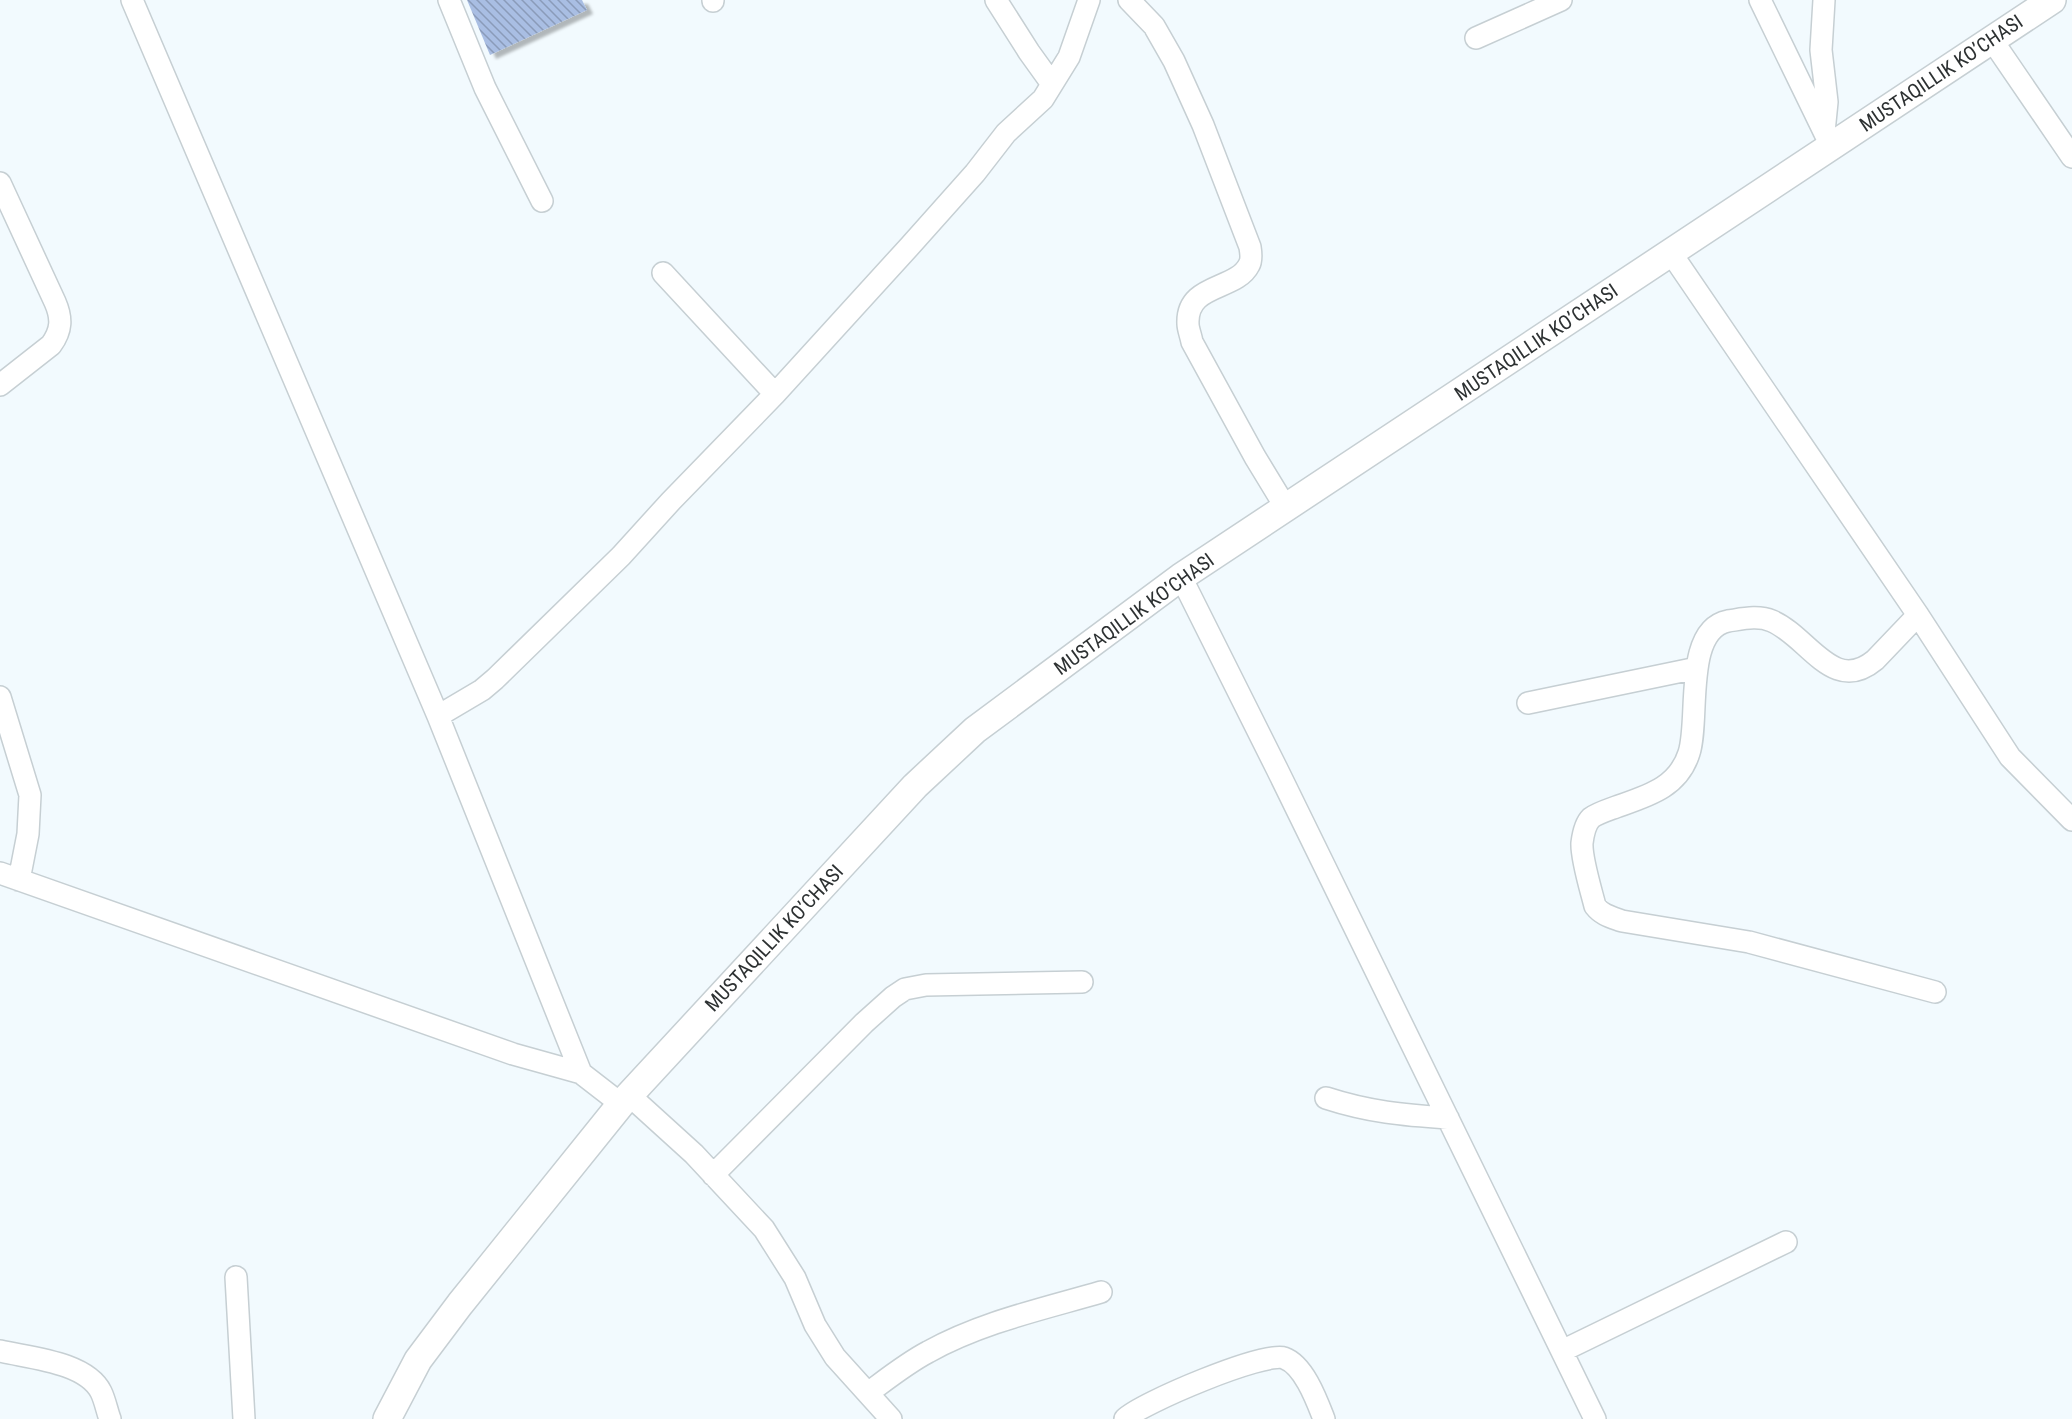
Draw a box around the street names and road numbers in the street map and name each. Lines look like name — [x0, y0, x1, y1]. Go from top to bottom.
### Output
street label: MUSTAQILLIK KO’CHASI — [1855, 9, 2027, 137]
street label: MUSTAQILLIK KO’CHASI — [1450, 278, 1622, 406]
street label: MUSTAQILLIK KO’CHASI — [1049, 548, 1219, 680]
street label: MUSTAQILLIK KO’CHASI — [700, 860, 848, 1016]

